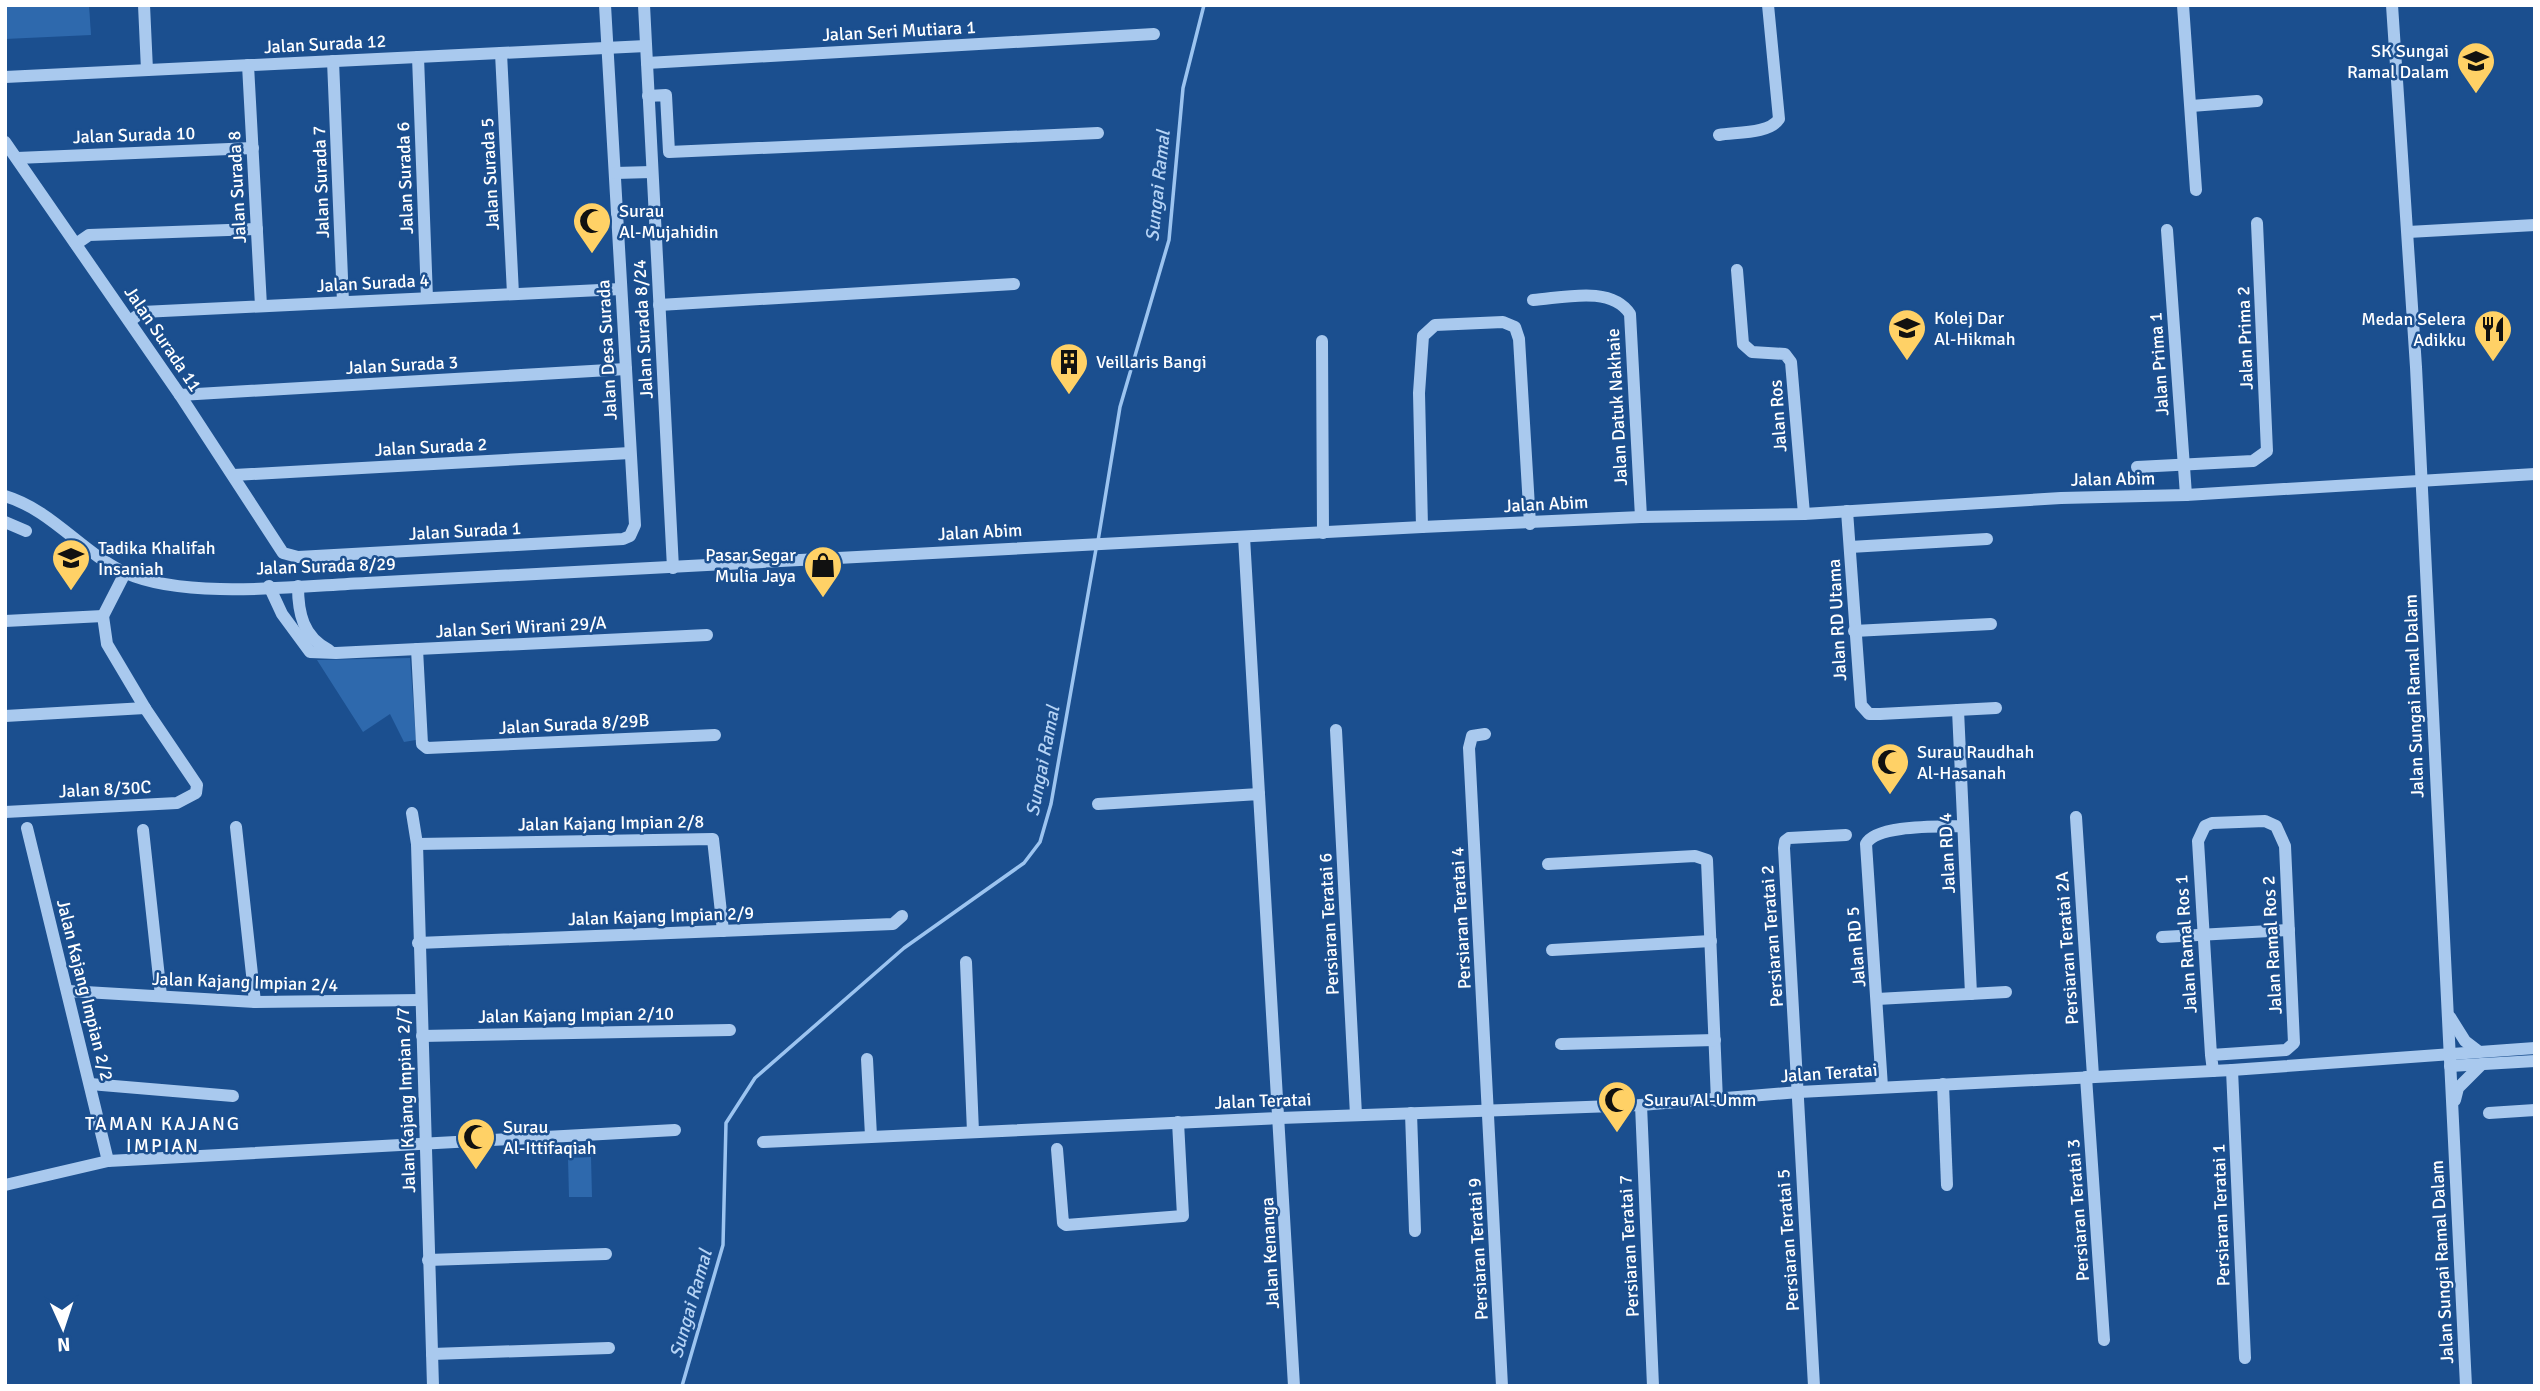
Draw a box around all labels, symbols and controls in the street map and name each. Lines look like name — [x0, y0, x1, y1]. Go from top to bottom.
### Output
street label: Jalan Seri Mutiara 1 — [822, 16, 976, 46]
street label: Jalan Surada 12 — [263, 30, 387, 58]
place label: SK Sungai Ramal Dalam — [2347, 40, 2449, 83]
school or university icon: SK Sungai Ramal Dalam — [2455, 40, 2497, 95]
street label: Jalan Surada 5 — [476, 117, 504, 231]
street label: Jalan Surada 6 — [392, 121, 418, 235]
street label: Jalan Surada 10 — [72, 122, 196, 148]
street label: Jalan Surada 7 — [308, 125, 334, 239]
water label: Sungai Ramal — [1140, 128, 1176, 243]
street label: Jalan Surada 8 — [223, 130, 251, 244]
mosque icon: Surau Al-Mujahidin — [571, 200, 613, 255]
place label: Surau Al-Mujahidin — [619, 200, 719, 243]
street label: Jalan Surada 8/24 — [628, 258, 658, 399]
street label: Jalan Surada 4 — [316, 269, 430, 297]
street label: Jalan Desa Surada — [592, 279, 622, 421]
street label: Jalan Surada 11 — [120, 282, 206, 396]
street label: Jalan Prima 2 — [2232, 286, 2258, 390]
school or university icon: Kolej Dar Al-Hikmah — [1886, 307, 1928, 362]
place label: Kolej Dar Al-Hikmah — [1934, 307, 2016, 350]
place label: Medan Selera Adikku — [2361, 308, 2466, 351]
restaurant icon: Medan Selera Adikku — [2472, 308, 2514, 363]
street label: Jalan Prima 1 — [2144, 311, 2174, 417]
street label: Jalan Datuk Nakhaie — [1602, 328, 1632, 486]
building icon: Veillaris Bangi — [1048, 341, 1090, 396]
street label: Jalan Surada 3 — [345, 351, 459, 379]
place label: Veillaris Bangi — [1096, 351, 1207, 373]
street label: Jalan Ros — [1764, 379, 1792, 453]
street label: Jalan Surada 2 — [374, 433, 488, 461]
street label: Jalan Abim — [2070, 467, 2156, 491]
street label: Jalan Abim — [1503, 491, 1589, 517]
street label: Jalan Surada 1 — [408, 517, 522, 545]
street label: Jalan Abim — [937, 519, 1023, 545]
school or university icon: Tadika Khalifah Insaniah — [50, 537, 92, 592]
place label: Tadika Khalifah Insaniah — [98, 537, 216, 580]
place label: Pasar Segar Mulia Jaya — [705, 544, 796, 587]
shop icon: Pasar Segar Mulia Jaya — [802, 544, 844, 599]
street label: Jalan Surada 8/29 — [256, 553, 396, 579]
street label: Jalan RD Utama — [1823, 558, 1851, 682]
street label: Jalan Sungai Ramal Dalam — [2399, 594, 2429, 798]
street label: Jalan Seri Wirani 29/A — [435, 612, 607, 642]
water label: Sungai Ramal — [1021, 703, 1066, 818]
street label: Jalan Surada 8/29B — [498, 709, 650, 739]
mosque icon: Surau Raudhah Al-Hasanah — [1869, 741, 1911, 796]
place label: Surau Raudhah Al-Hasanah — [1917, 741, 2034, 784]
street label: Jalan 8/30C — [58, 776, 152, 802]
street label: Jalan Kajang Impian 2/8 — [518, 810, 704, 836]
street label: Jalan RD 4 — [1934, 812, 1960, 894]
street label: Persiaran Teratai 4 — [1446, 846, 1476, 990]
street label: Persiaran Teratai 6 — [1314, 852, 1344, 996]
street label: Persiaran Teratai 2 — [1756, 864, 1788, 1008]
street label: Persiaran Teratai 2A — [2051, 871, 2083, 1025]
street label: Jalan Ramal Ros 1 — [2170, 874, 2202, 1014]
street label: Jalan Ramal Ros 2 — [2257, 875, 2287, 1015]
street label: Jalan Kajang Impian 2/2 — [52, 897, 118, 1083]
street label: Jalan Kajang Impian 2/9 — [568, 902, 754, 930]
street label: Jalan RD 5 — [1842, 906, 1870, 988]
street label: Jalan Kajang Impian 2/4 — [152, 968, 339, 996]
street label: Jalan Kajang Impian 2/10 — [478, 1002, 674, 1028]
street label: Jalan Kajang Impian 2/7 — [392, 1007, 420, 1193]
street label: Jalan Teratai — [1780, 1059, 1878, 1087]
mosque icon: Surau Al-Umm — [1596, 1079, 1638, 1134]
street label: Jalan Teratai — [1214, 1088, 1312, 1114]
place label: Surau Al-Umm — [1644, 1089, 1756, 1111]
district label: TAMAN KAJANG IMPIAN — [85, 1112, 241, 1158]
mosque icon: Surau Al-Ittifaqiah — [455, 1116, 497, 1171]
place label: Surau Al-Ittifaqiah — [503, 1116, 596, 1159]
street label: Persiaran Teratai 3 — [2062, 1138, 2094, 1282]
street label: Persiaran Teratai 1 — [2208, 1143, 2234, 1287]
street label: Jalan Sungai Ramal Dalam — [2426, 1160, 2458, 1364]
street label: Persiaran Teratai 5 — [1772, 1168, 1804, 1312]
street label: Persiaran Teratai 7 — [1614, 1174, 1644, 1318]
street label: Persiaran Teratai 9 — [1463, 1177, 1493, 1321]
street label: Jalan Kenanga — [1256, 1197, 1284, 1309]
water label: Sungai Ramal — [664, 1246, 718, 1361]
north arrow — [28, 1293, 98, 1363]
text: N — [57, 1332, 71, 1356]

